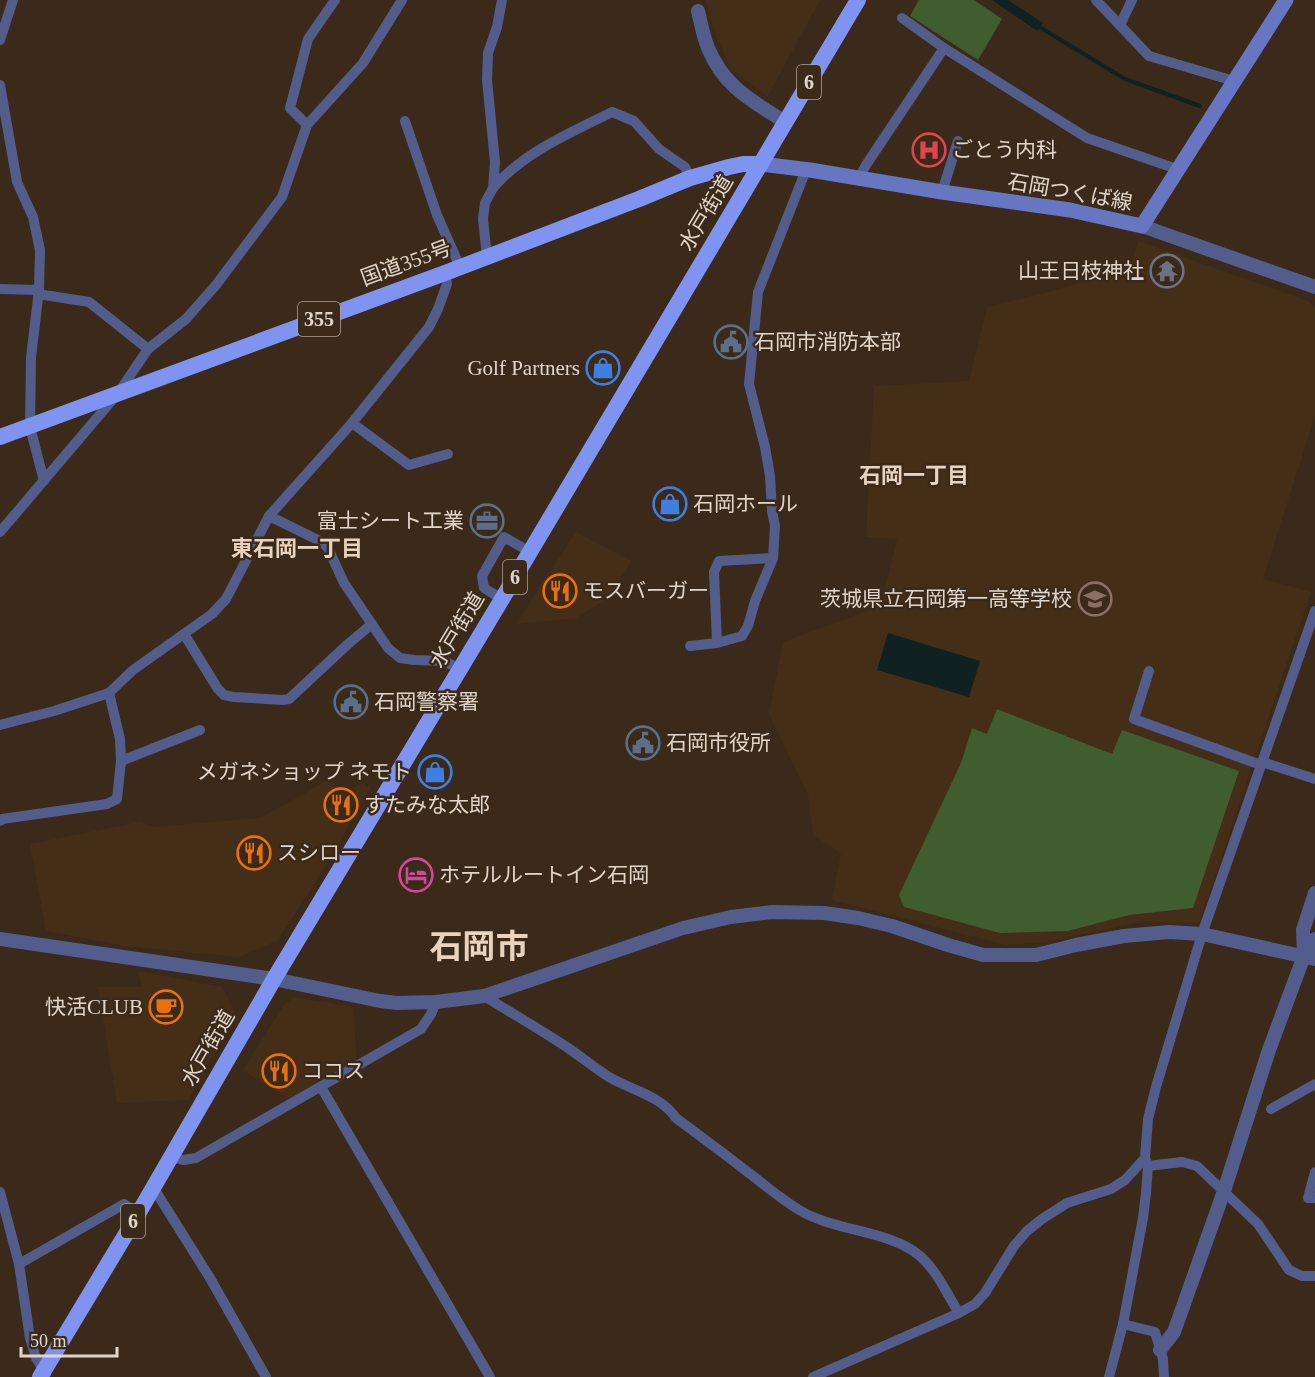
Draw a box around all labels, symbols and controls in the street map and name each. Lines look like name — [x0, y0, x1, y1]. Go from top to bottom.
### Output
road number: 6 — [797, 65, 821, 99]
hospital icon: ごとう内科 — [911, 132, 947, 168]
place label: ごとう内科 — [952, 138, 1057, 162]
street label: 石岡つくば線 — [1006, 169, 1134, 215]
street label: 水戸街道 — [674, 171, 738, 255]
street label: 国道355号 — [357, 236, 455, 290]
temple icon: 山王日枝神社 — [1149, 253, 1185, 289]
place label: 山王日枝神社 — [1018, 259, 1144, 283]
road number: 355 — [298, 302, 340, 336]
public building icon: 石岡市消防本部 — [713, 324, 749, 360]
place label: 石岡市消防本部 — [754, 330, 901, 354]
shop icon: Golf Partners — [585, 350, 621, 386]
place label: Golf Partners — [467, 356, 580, 380]
district label: 石岡一丁目 — [859, 463, 969, 488]
shop icon: 石岡ホール — [652, 486, 688, 522]
place label: 石岡ホール — [693, 492, 798, 516]
office icon: 富士シート工業 — [469, 503, 505, 539]
place label: 富士シート工業 — [317, 509, 464, 533]
district label: 東石岡一丁目 — [231, 536, 363, 561]
road number: 6 — [503, 560, 527, 594]
restaurant icon: モスバーガー — [542, 573, 578, 609]
place label: モスバーガー — [583, 579, 709, 603]
school or university icon: 茨城県立石岡第一高等学校 — [1077, 581, 1113, 617]
place label: 茨城県立石岡第一高等学校 — [820, 587, 1072, 611]
street label: 水戸街道 — [425, 588, 489, 672]
public building icon: 石岡警察署 — [333, 684, 369, 720]
place label: 石岡警察署 — [374, 690, 479, 714]
public building icon: 石岡市役所 — [625, 725, 661, 761]
place label: 石岡市役所 — [666, 731, 771, 755]
shop icon: メガネショップ ネモト — [417, 754, 453, 790]
place label: メガネショップ ネモト — [197, 760, 412, 784]
restaurant icon: すたみな太郎 — [323, 787, 359, 823]
place label: すたみな太郎 — [364, 793, 490, 817]
restaurant icon: スシロー — [236, 835, 272, 871]
place label: スシロー — [277, 841, 361, 865]
hotel icon: ホテルルートイン石岡 — [398, 857, 434, 893]
place label: ホテルルートイン石岡 — [439, 863, 649, 887]
district label: 石岡市 — [430, 929, 529, 965]
cafe icon: 快活CLUB — [148, 989, 184, 1025]
place label: 快活CLUB — [45, 995, 143, 1019]
street label: 水戸街道 — [177, 1006, 239, 1090]
restaurant icon: ココス — [261, 1053, 297, 1089]
place label: ココス — [302, 1059, 365, 1083]
road number: 6 — [121, 1204, 145, 1238]
scale bar — [21, 1320, 117, 1358]
text: 50 m — [30, 1331, 67, 1351]

